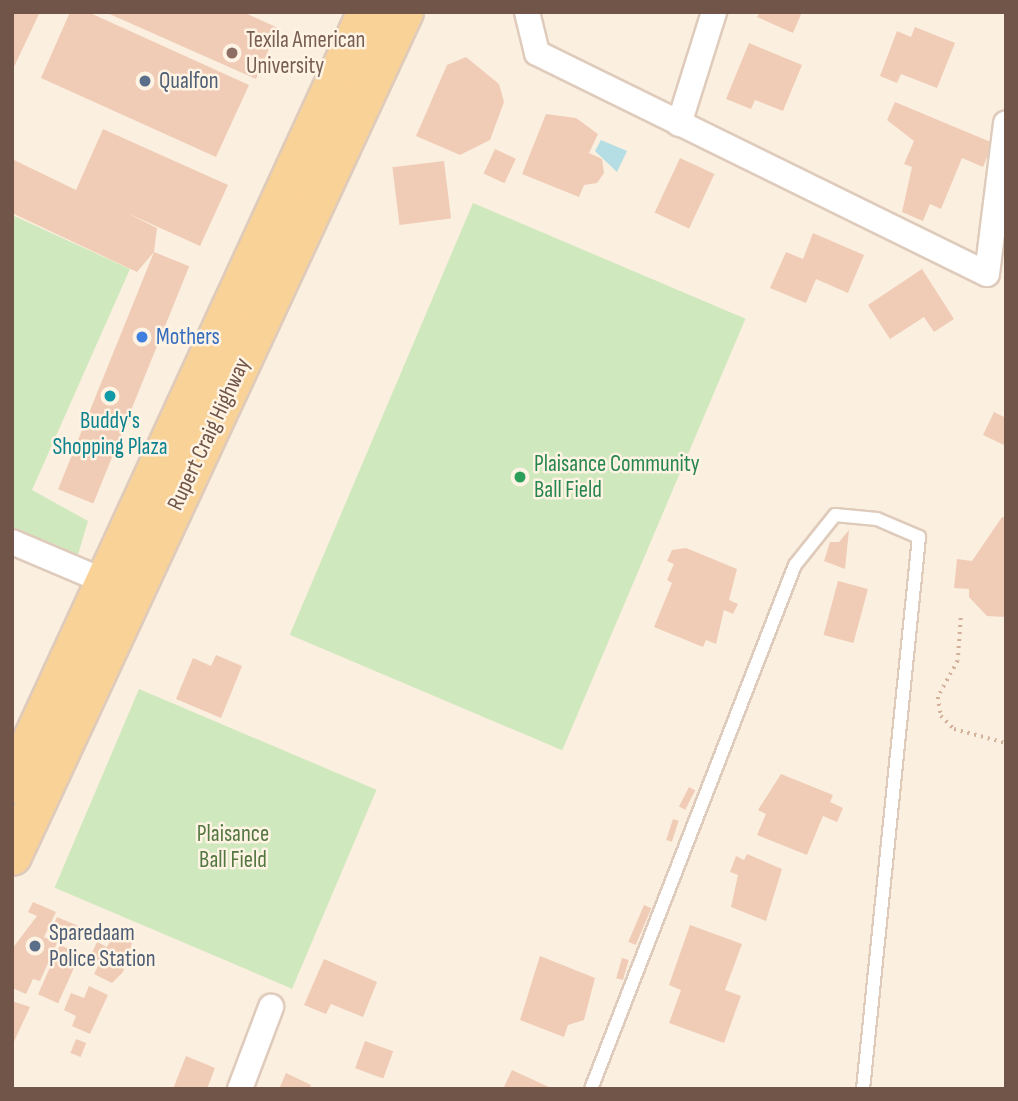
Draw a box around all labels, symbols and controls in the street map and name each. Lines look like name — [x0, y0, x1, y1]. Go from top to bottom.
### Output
place label: Texila American University — [246, 26, 365, 80]
marker: Texila American University — [224, 45, 240, 61]
place label: Qualfon — [159, 67, 219, 95]
marker: Qualfon — [137, 73, 153, 89]
place label: Mothers — [156, 323, 220, 351]
marker: Mothers — [134, 329, 150, 345]
street label: Rupert Craig Highway — [162, 353, 256, 515]
marker: Buddy's Shopping Plaza — [102, 388, 118, 404]
place label: Buddy's Shopping Plaza — [52, 407, 168, 461]
place label: Plaisance Community Ball Field — [534, 450, 700, 504]
marker: Plaisance Community Ball Field — [512, 469, 528, 485]
park label: Plaisance Ball Field — [197, 820, 269, 874]
place label: Sparedaam Police Station — [49, 919, 156, 973]
marker: Sparedaam Police Station — [27, 938, 43, 954]

